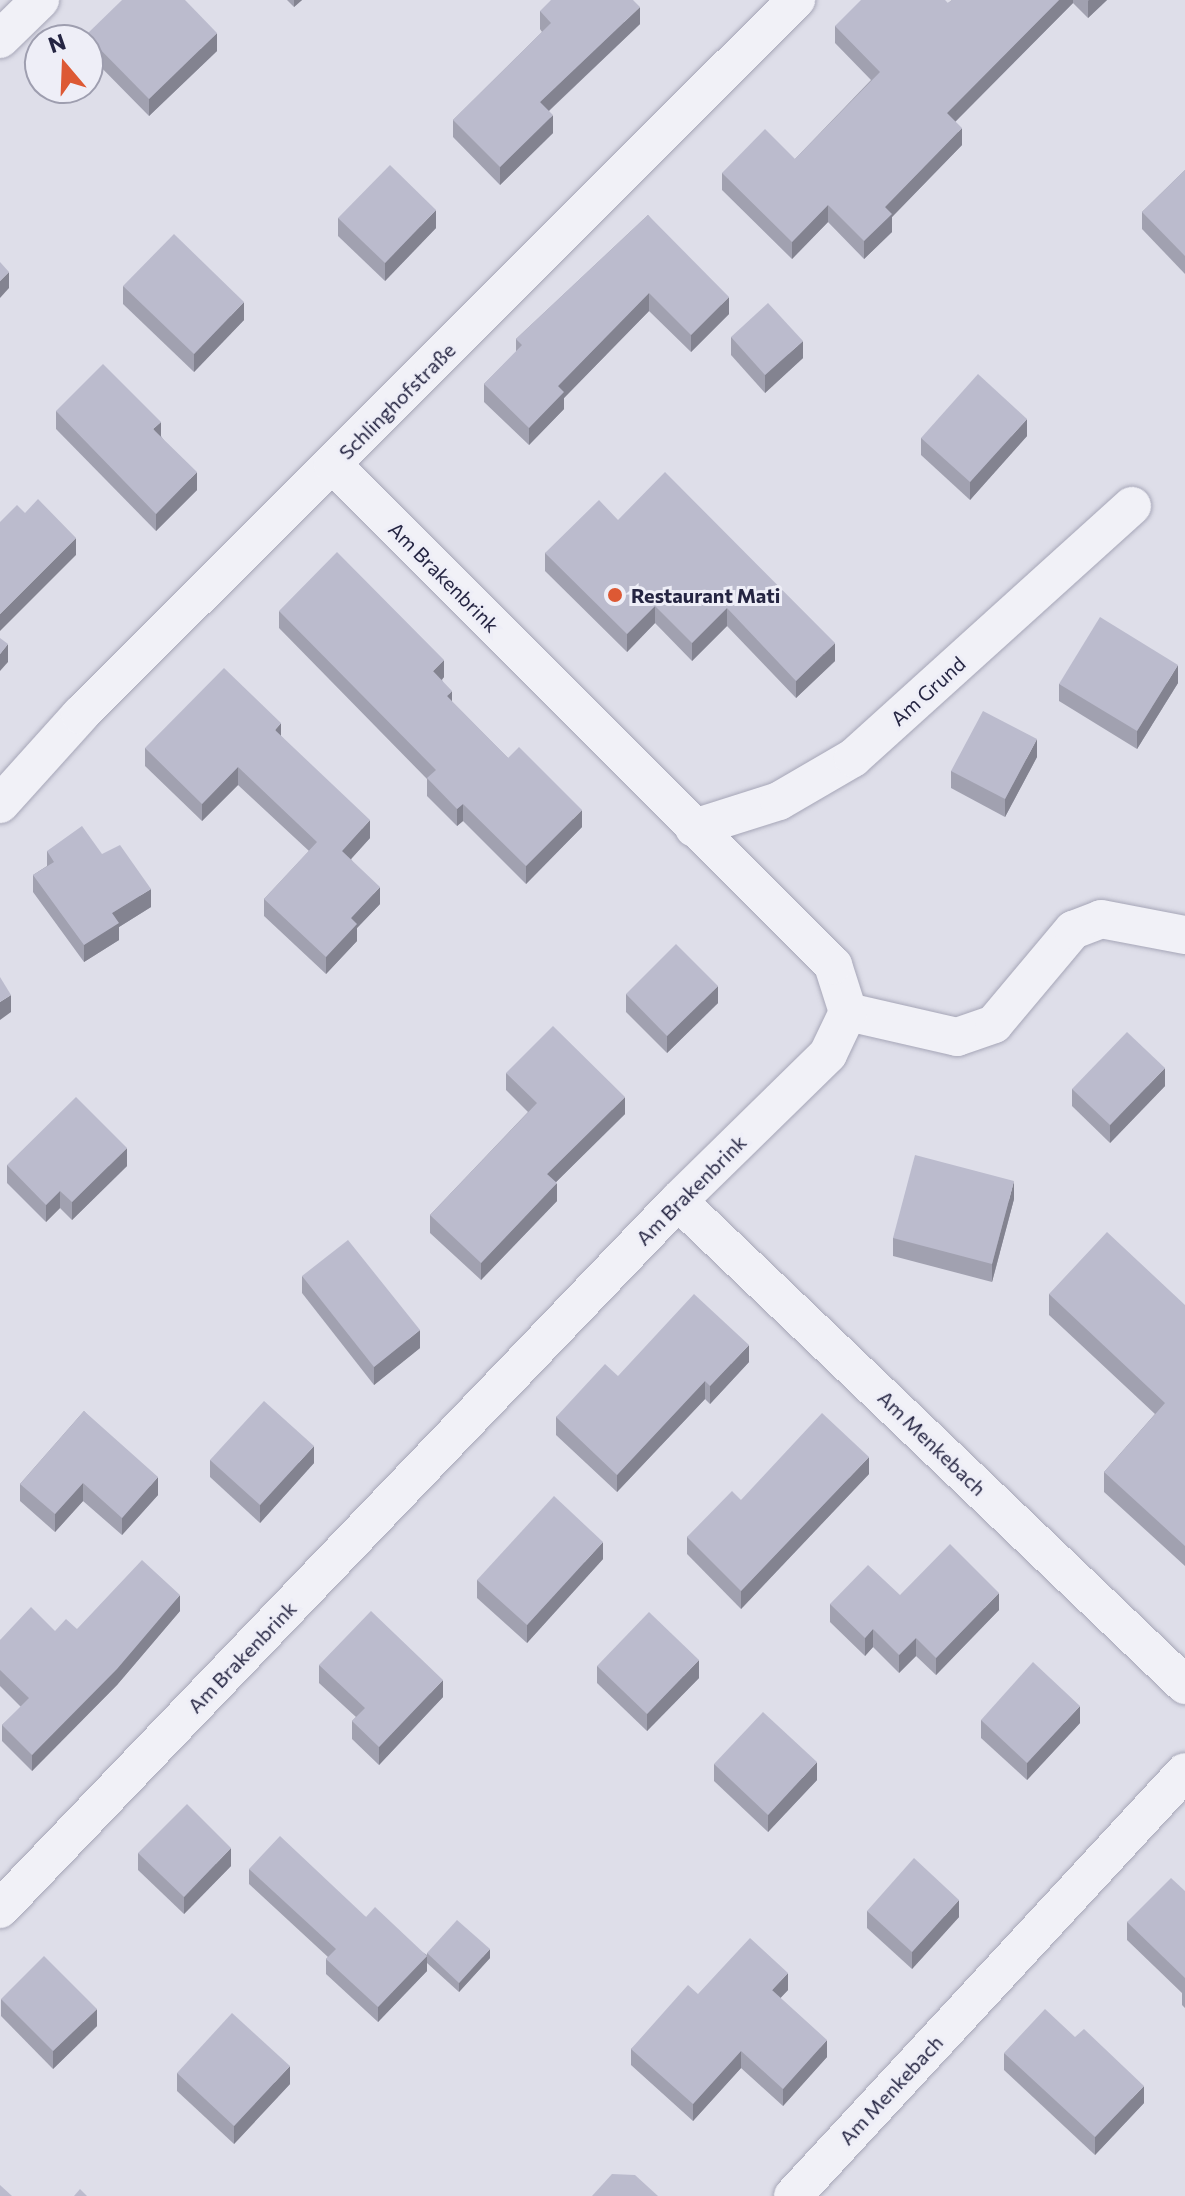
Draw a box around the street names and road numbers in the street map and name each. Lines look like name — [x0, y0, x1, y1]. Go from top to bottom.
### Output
street label: Schlinghofstraße — [334, 338, 460, 464]
street label: Am Brakenbrink — [384, 517, 504, 637]
street label: Am Grund — [886, 651, 970, 731]
street label: Am Brakenbrink — [631, 1130, 751, 1250]
street label: Am Menkebach — [873, 1385, 991, 1501]
street label: Am Brakenbrink — [183, 1596, 301, 1718]
street label: Am Menkebach — [834, 2030, 948, 2150]

